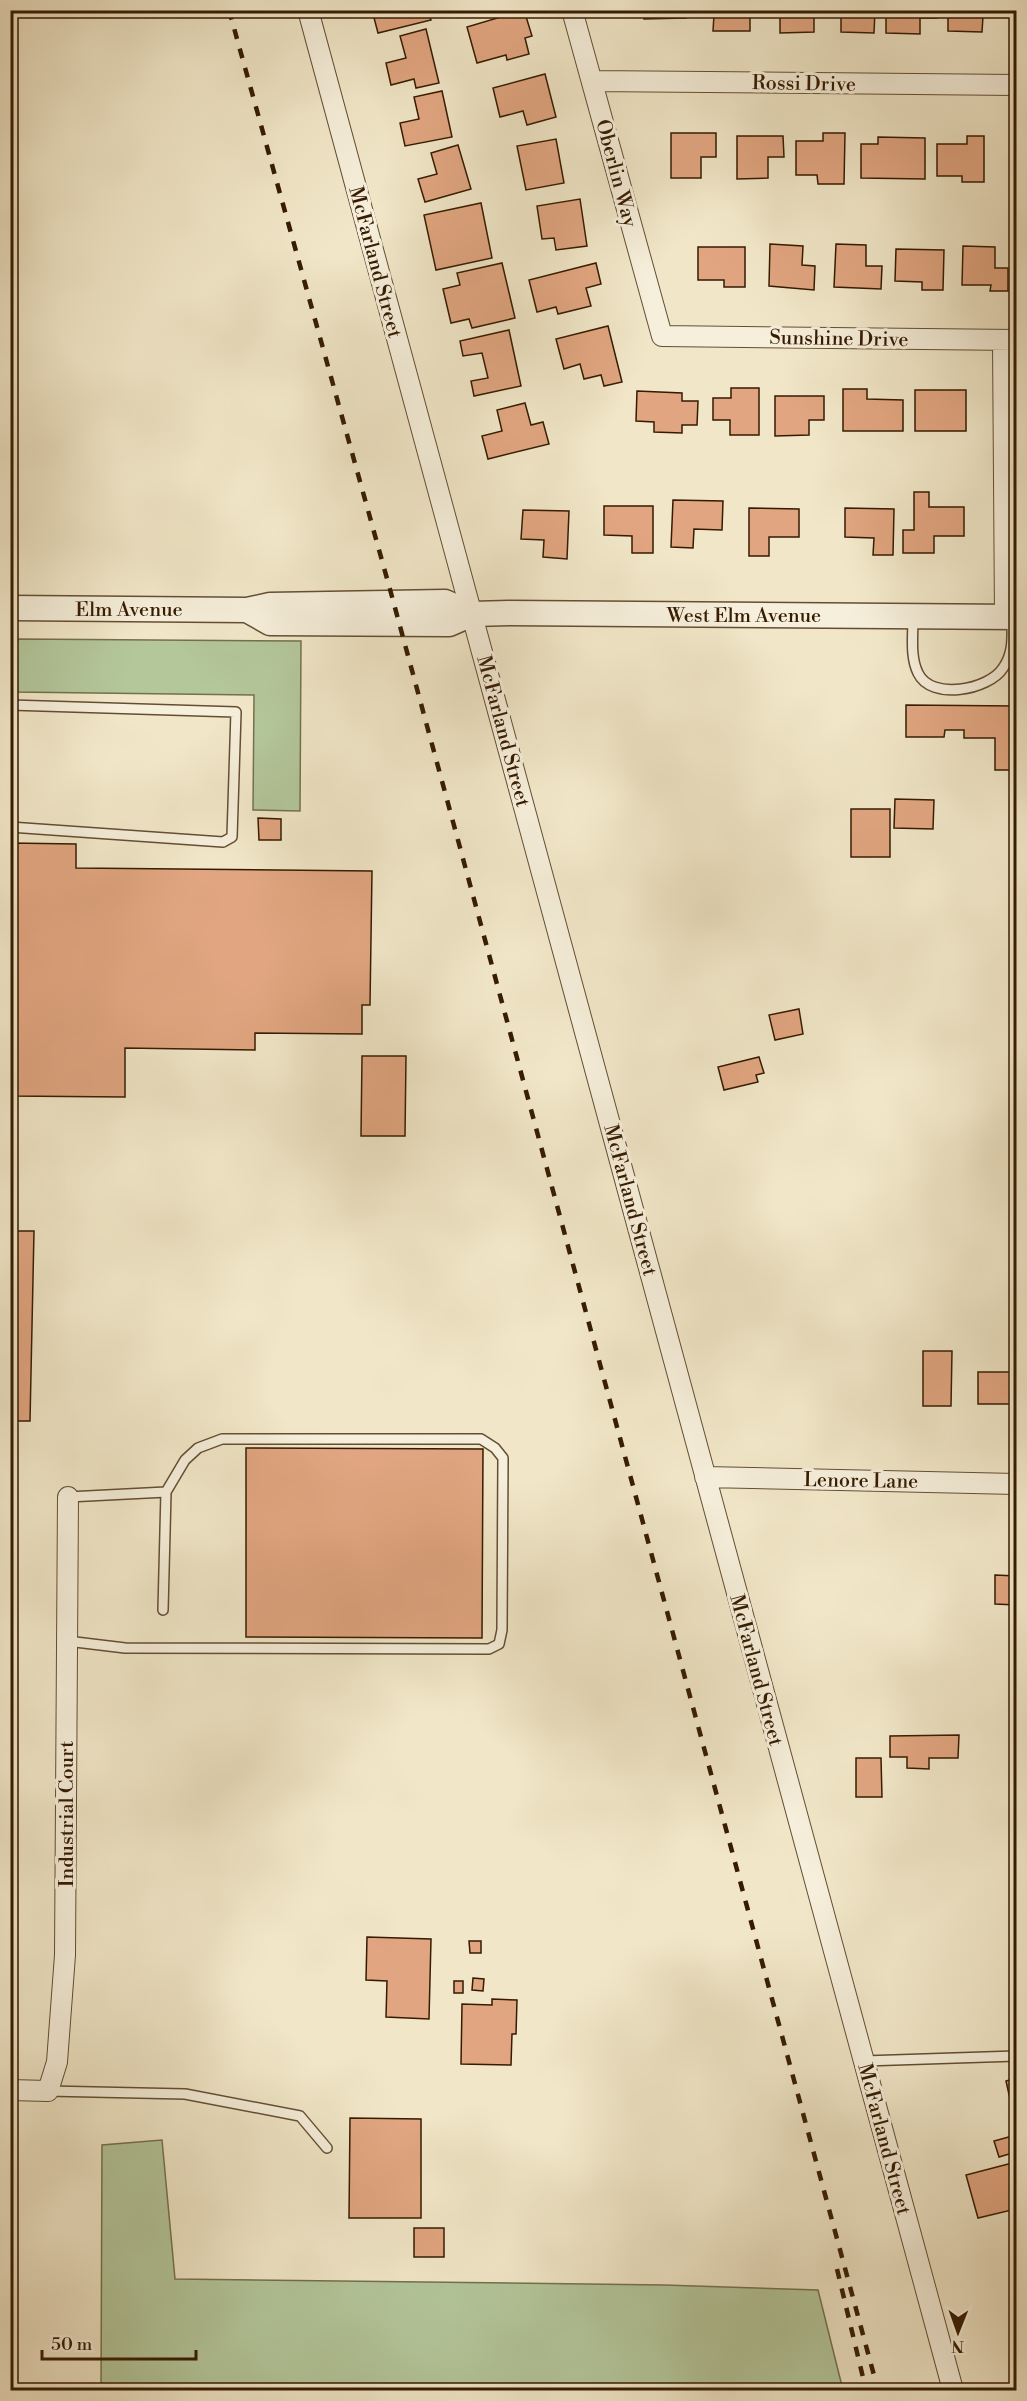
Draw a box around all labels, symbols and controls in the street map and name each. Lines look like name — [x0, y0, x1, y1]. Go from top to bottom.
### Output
street label: Rossi Drive — [752, 71, 856, 98]
street label: Oberlin Way — [589, 117, 642, 230]
street label: McFarland Street — [342, 184, 407, 341]
street label: Sunshine Drive — [769, 326, 909, 353]
street label: Elm Avenue — [75, 598, 183, 623]
street label: West Elm Avenue — [666, 604, 821, 629]
street label: McFarland Street — [470, 653, 535, 810]
street label: McFarland Street — [597, 1122, 662, 1279]
street label: Lenore Lane — [803, 1468, 918, 1495]
street label: McFarland Street — [723, 1592, 788, 1749]
street label: Industrial Court — [55, 1741, 80, 1887]
street label: McFarland Street — [851, 2061, 916, 2218]
north arrow — [928, 2302, 988, 2362]
scale bar — [42, 2323, 196, 2361]
text: 50 m — [51, 2333, 93, 2356]
text: N — [951, 2336, 964, 2356]

